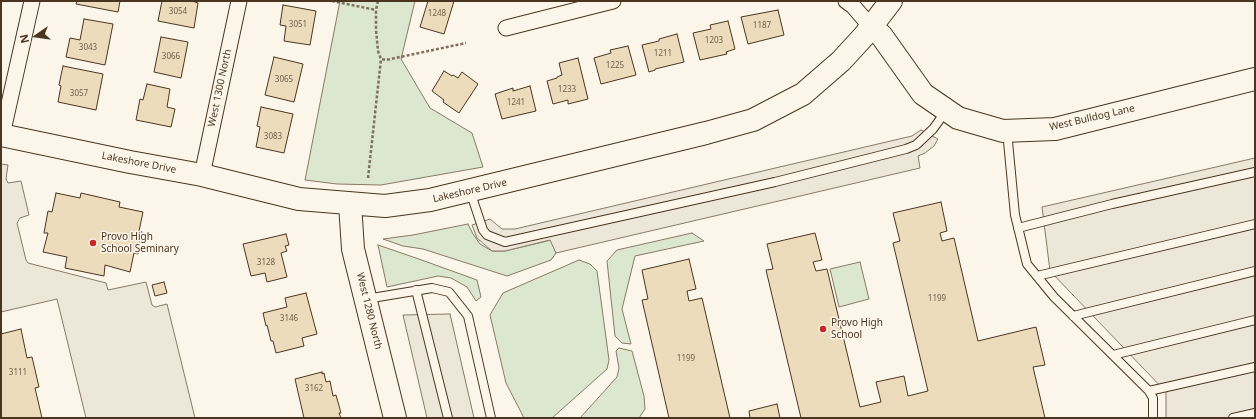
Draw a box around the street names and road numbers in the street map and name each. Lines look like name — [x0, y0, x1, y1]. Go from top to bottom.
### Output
street label: West 1300 North — [206, 48, 234, 128]
street label: West Bulldog Lane — [1048, 102, 1136, 134]
street label: Lakeshore Drive — [101, 150, 177, 176]
street label: Lakeshore Drive — [432, 177, 508, 205]
street label: West 1280 North — [354, 271, 384, 351]

